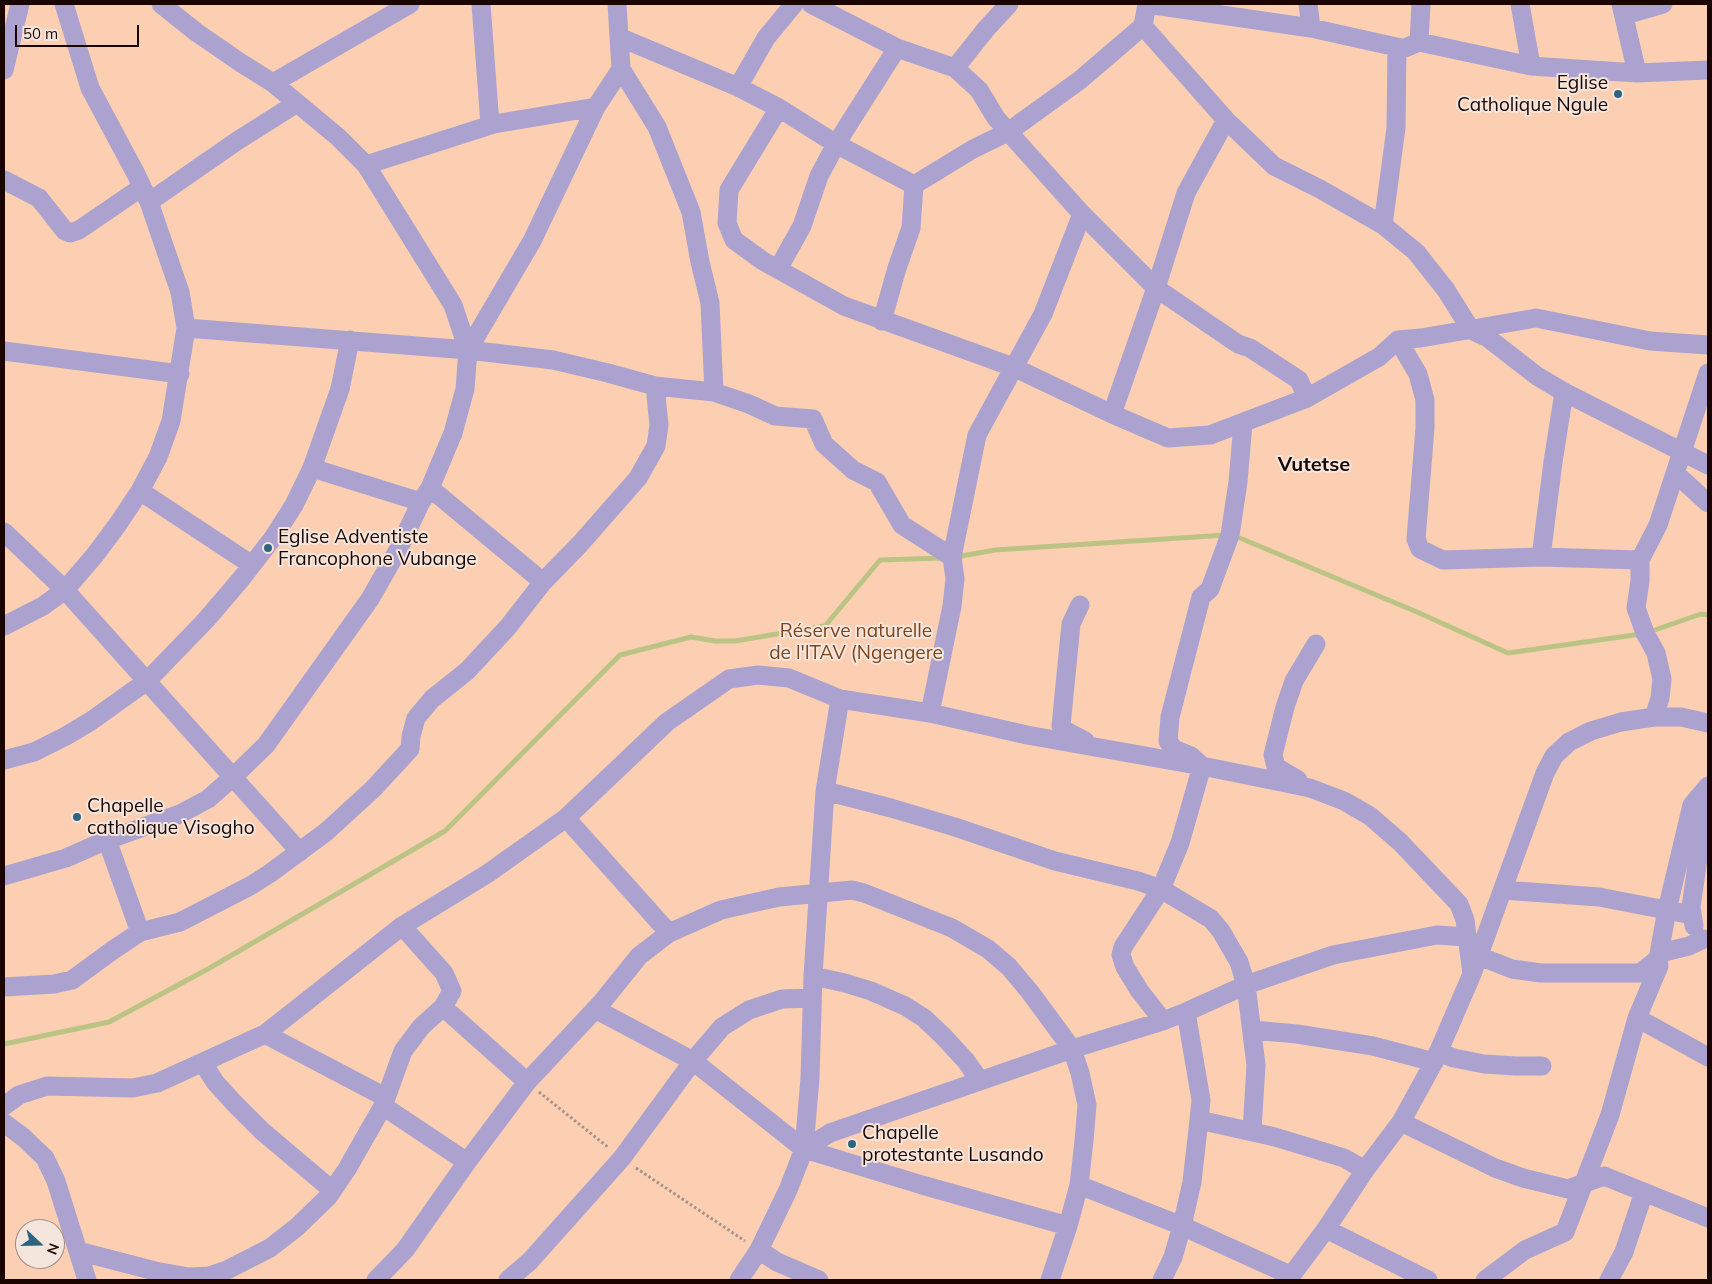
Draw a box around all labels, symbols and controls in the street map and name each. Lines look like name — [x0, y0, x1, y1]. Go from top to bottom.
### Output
scale bar — [18, 15, 141, 47]
text: 50 m — [23, 24, 58, 43]
place label: Eglise Catholique Ngule — [1457, 72, 1608, 116]
marker: Eglise Catholique Ngule — [1612, 88, 1624, 100]
district label: Vutetse — [1278, 453, 1350, 477]
place label: Eglise Adventiste Francophone Vubange — [278, 526, 477, 570]
marker: Eglise Adventiste Francophone Vubange — [262, 542, 274, 554]
park label: Réserve naturelle de l'ITAV (Ngengere — [769, 620, 943, 664]
place label: Chapelle catholique Visogho — [87, 795, 255, 839]
marker: Chapelle catholique Visogho — [71, 811, 83, 823]
place label: Chapelle protestante Lusando — [862, 1122, 1044, 1166]
marker: Chapelle protestante Lusando — [846, 1138, 858, 1150]
north arrow — [15, 1219, 65, 1269]
text: N — [43, 1241, 63, 1257]

